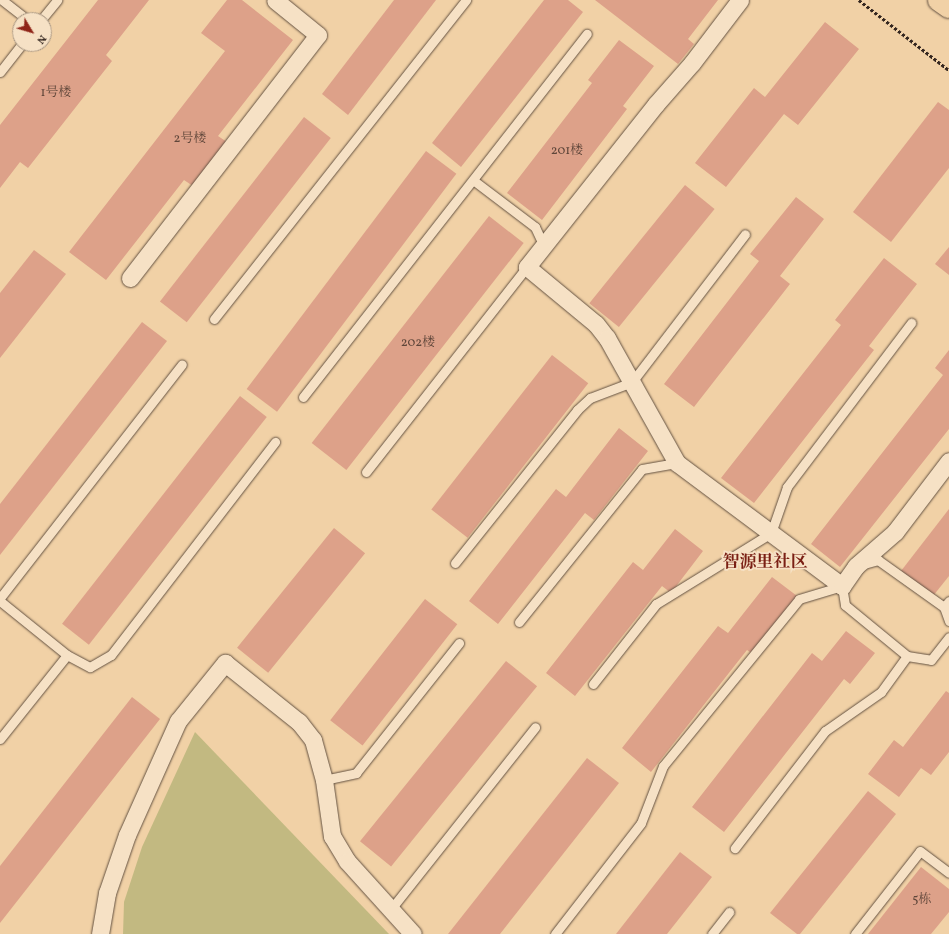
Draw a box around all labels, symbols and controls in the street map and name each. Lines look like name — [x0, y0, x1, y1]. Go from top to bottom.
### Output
north arrow — [12, 12, 52, 52]
text: N — [33, 31, 49, 47]
house number: 1号楼 — [40, 85, 72, 101]
house number: 2号楼 — [174, 131, 206, 147]
house number: 201楼 — [551, 143, 583, 159]
house number: 202楼 — [401, 335, 435, 351]
district label: 智源里社区 — [723, 553, 807, 573]
house number: 5栋 — [912, 892, 932, 908]

